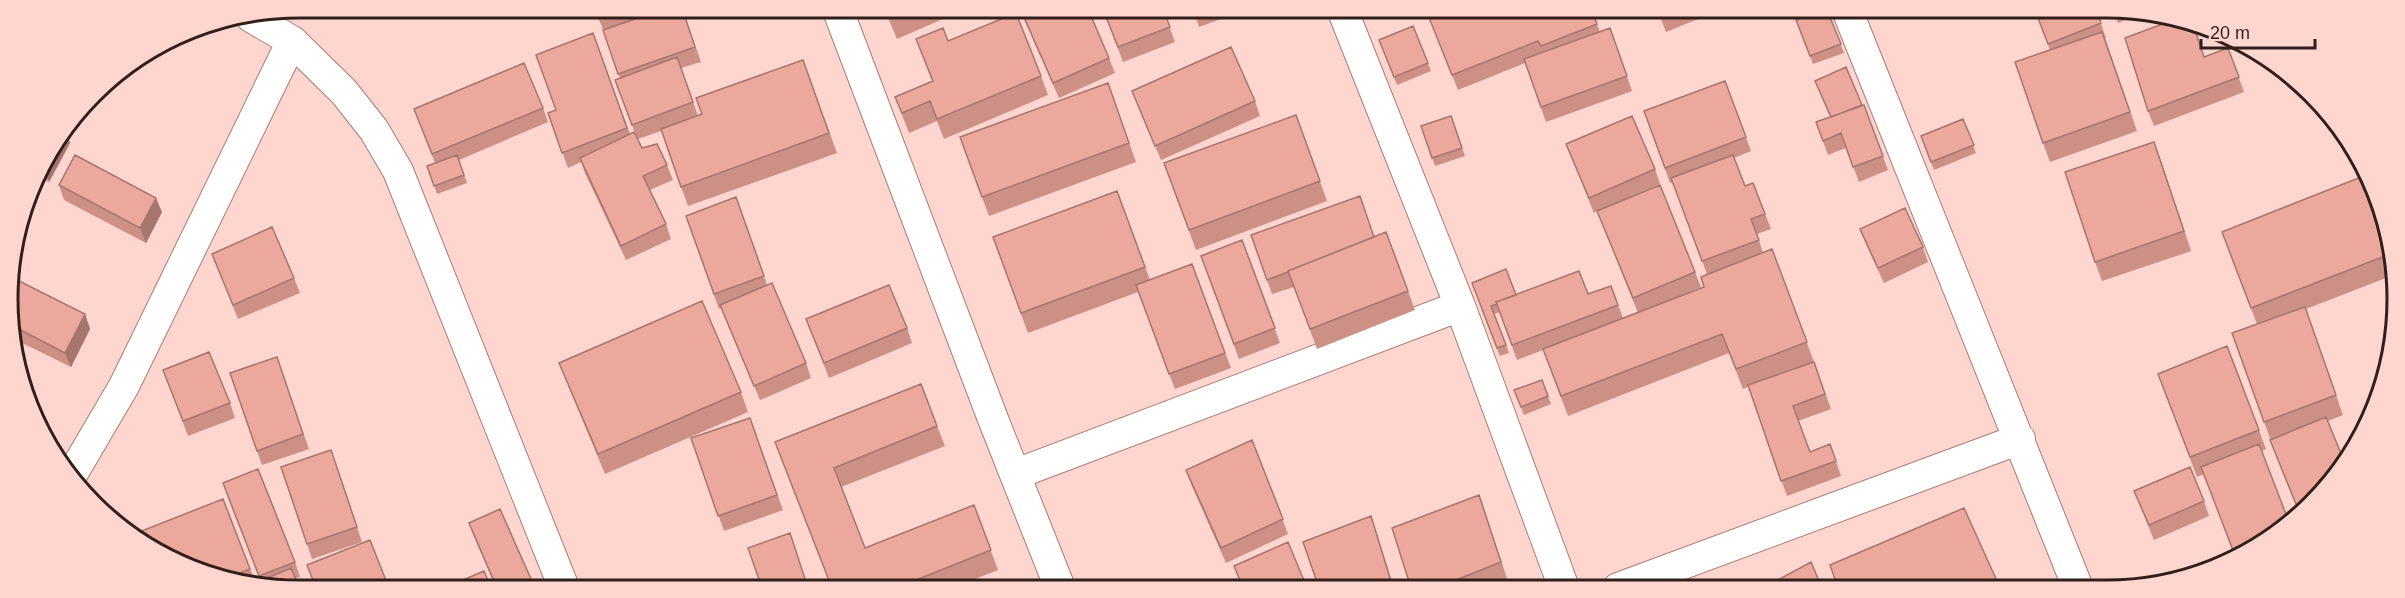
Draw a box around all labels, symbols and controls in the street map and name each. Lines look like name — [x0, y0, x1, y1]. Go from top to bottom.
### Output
scale bar — [2201, 12, 2315, 50]
text: 20 m — [2210, 23, 2250, 43]

